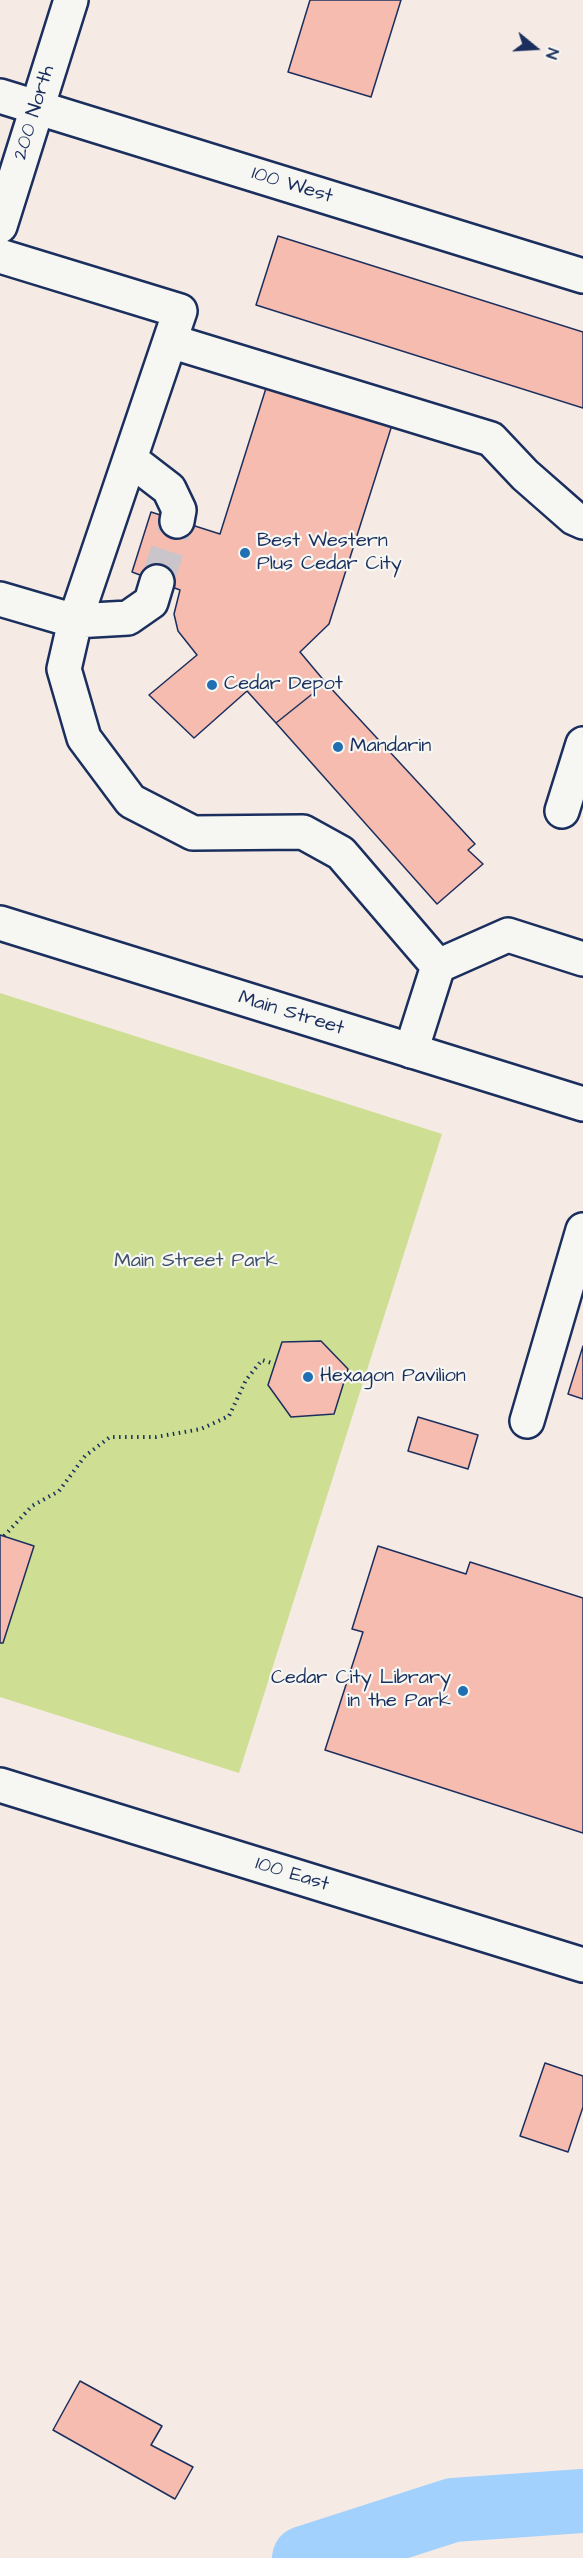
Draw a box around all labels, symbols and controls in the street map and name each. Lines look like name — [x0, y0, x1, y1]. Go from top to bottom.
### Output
north arrow — [505, 18, 565, 78]
text: N — [540, 45, 564, 62]
street label: 200 North — [9, 63, 61, 163]
street label: 100 West — [249, 162, 335, 210]
place label: Best Western Plus Cedar City — [257, 530, 402, 577]
marker: Best Western Plus Cedar City — [238, 546, 252, 560]
place label: Cedar Depot — [224, 673, 343, 697]
marker: Cedar Depot — [205, 678, 219, 692]
place label: Mandarin — [350, 735, 431, 759]
marker: Mandarin — [331, 740, 345, 754]
street label: Main Street — [235, 987, 347, 1041]
park label: Main Street Park — [114, 1250, 278, 1274]
place label: Hexagon Pavilion — [320, 1365, 466, 1389]
marker: Hexagon Pavilion — [301, 1370, 315, 1384]
place label: Cedar City Library in the Park — [271, 1667, 451, 1714]
marker: Cedar City Library in the Park — [456, 1684, 470, 1698]
street label: 100 East — [252, 1852, 332, 1898]

